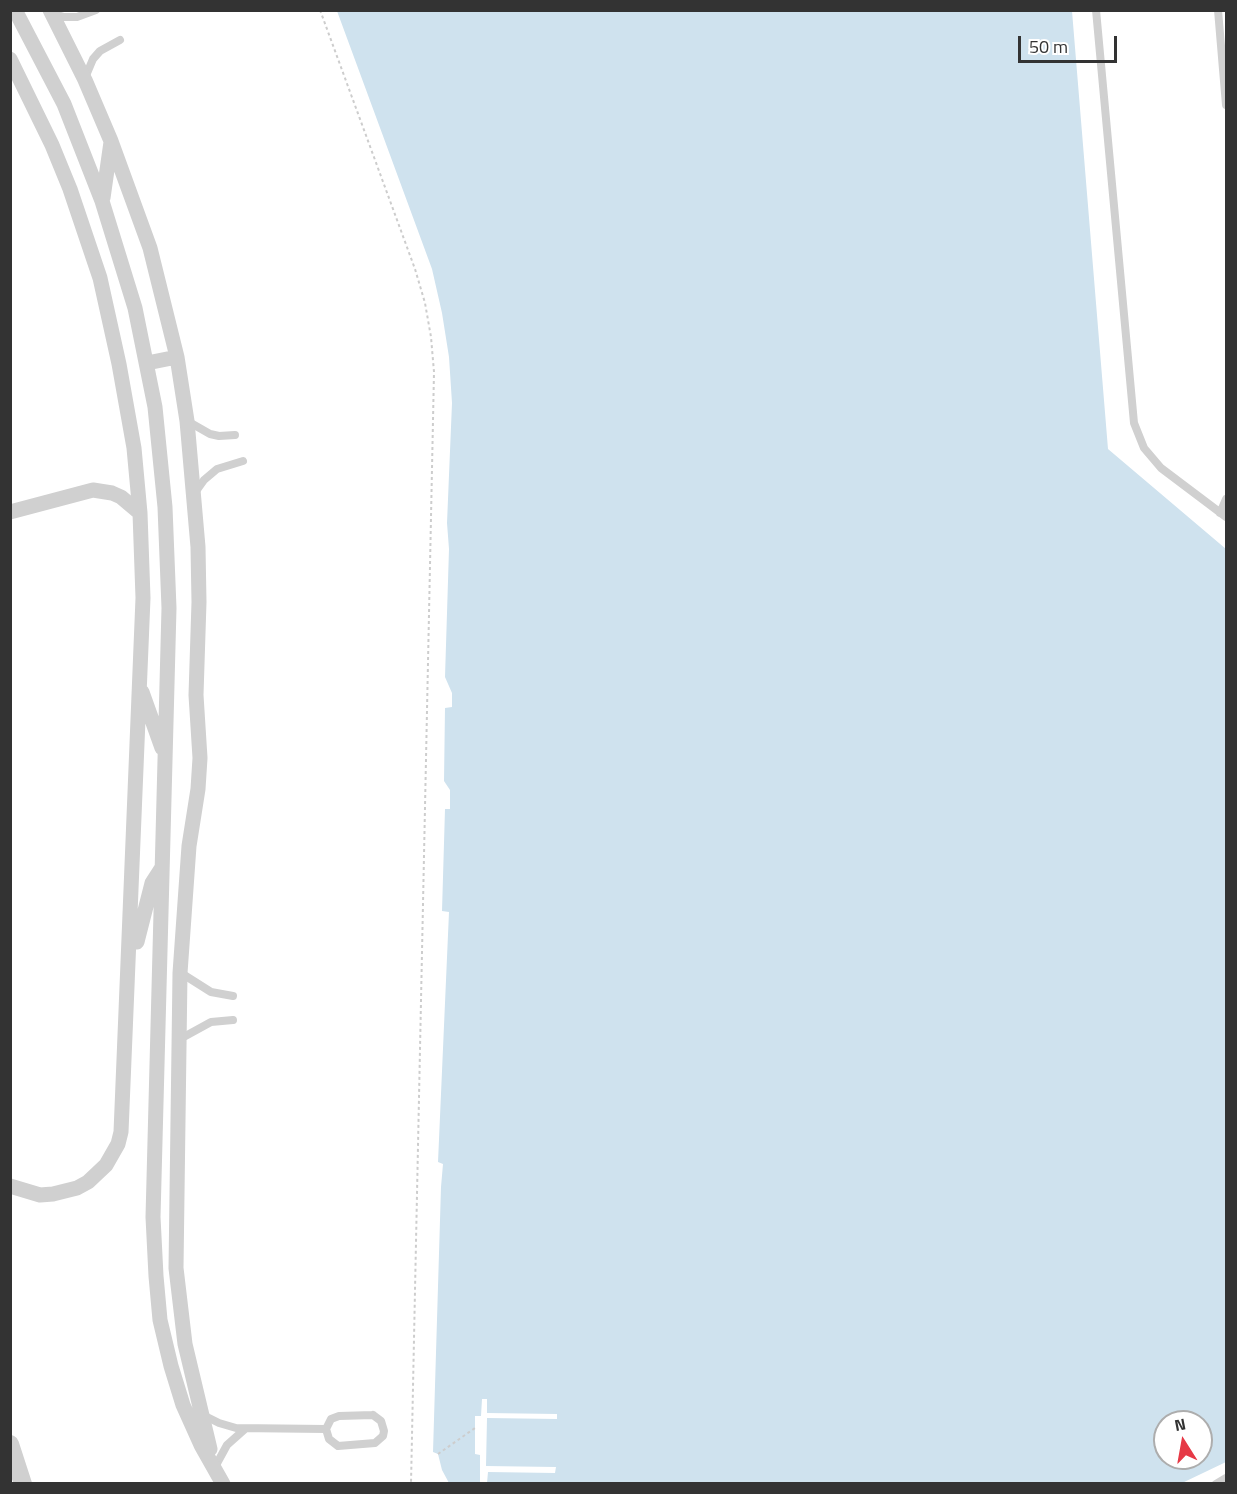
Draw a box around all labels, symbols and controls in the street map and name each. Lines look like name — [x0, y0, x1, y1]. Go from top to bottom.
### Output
scale bar — [1021, 24, 1120, 62]
text: 50 m — [1029, 33, 1068, 60]
north arrow — [1153, 1410, 1213, 1470]
text: N — [1172, 1411, 1188, 1437]

